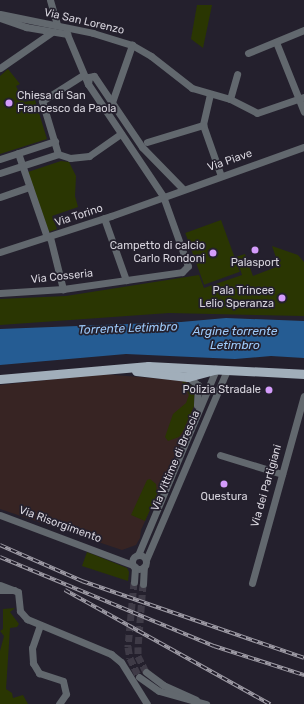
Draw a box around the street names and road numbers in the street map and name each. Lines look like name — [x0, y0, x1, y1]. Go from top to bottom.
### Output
street label: Via San Lorenzo — [43, 6, 125, 38]
street label: Via Piave — [206, 147, 254, 175]
street label: Via Torino — [53, 202, 105, 230]
street label: Via Cosseria — [30, 267, 94, 287]
street label: Via Vittime di Brescia — [149, 409, 203, 513]
street label: Via dei Partigiani — [249, 443, 285, 529]
street label: Via Risorgimento — [17, 504, 103, 546]

